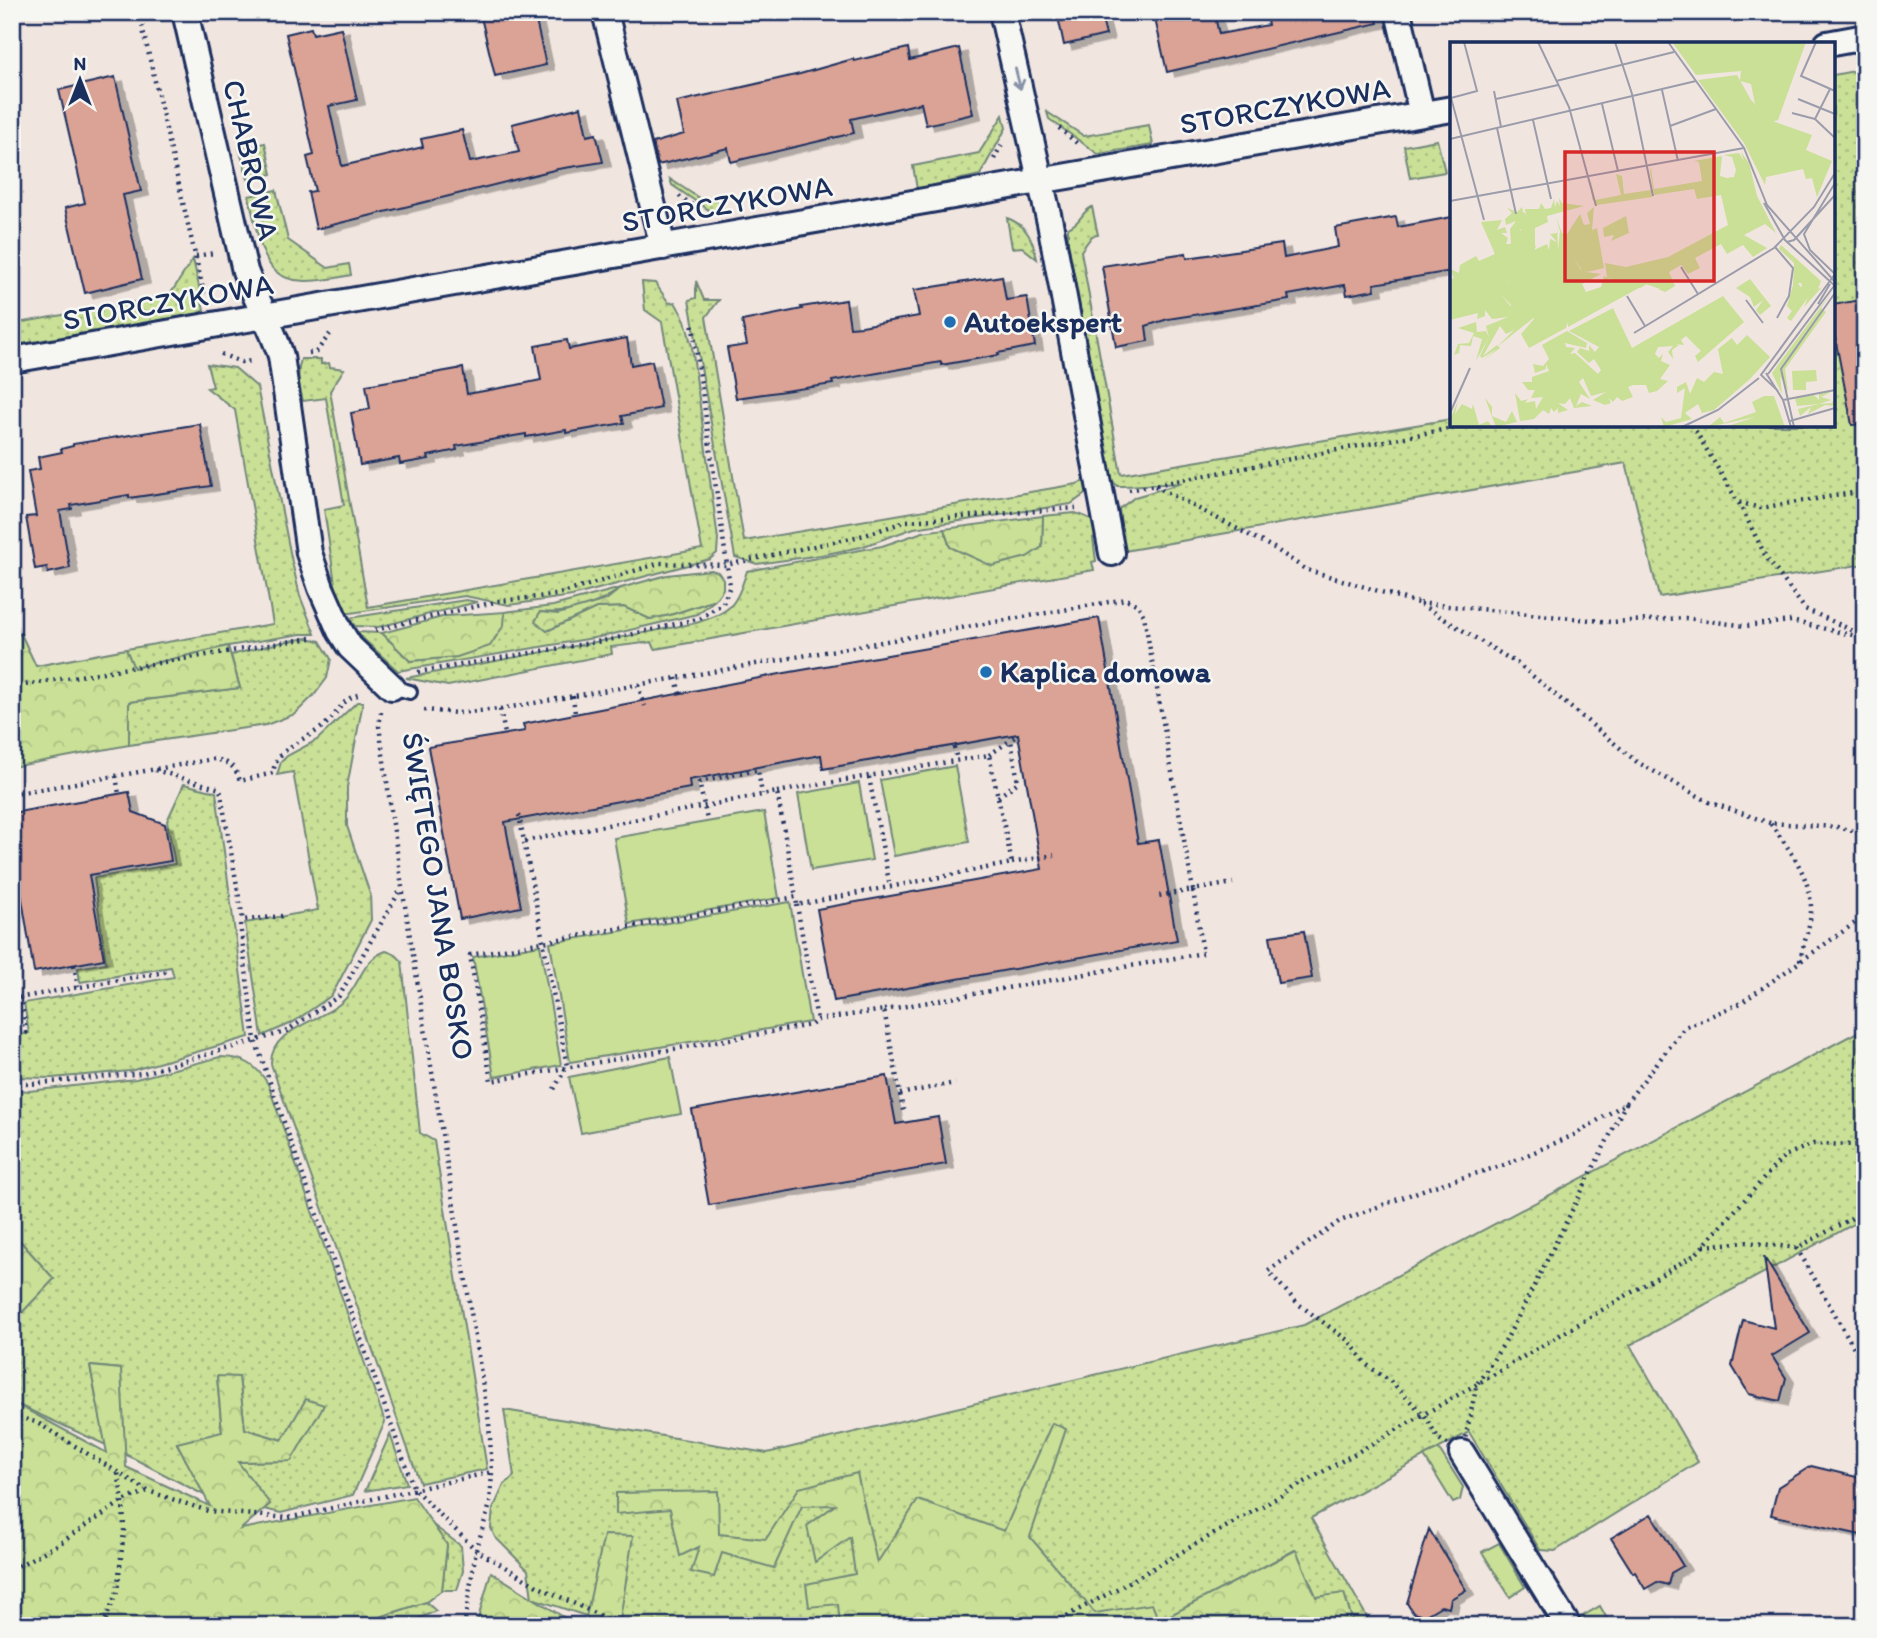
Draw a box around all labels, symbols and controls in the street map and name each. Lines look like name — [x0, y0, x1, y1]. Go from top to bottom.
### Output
inset map — [1450, 42, 1835, 427]
north arrow — [46, 46, 116, 116]
text: N — [74, 52, 86, 75]
one-way arrow — [1012, 67, 1025, 89]
street label: STORCZYKOWA — [1177, 69, 1393, 142]
street label: CHABROWA — [215, 76, 288, 244]
street label: STORCZYKOWA — [619, 167, 835, 240]
street label: STORCZYKOWA — [60, 265, 276, 338]
place label: Autoekspert — [963, 303, 1122, 340]
marker: Autoekspert — [942, 314, 958, 330]
place label: Kaplica domowa — [1000, 653, 1211, 690]
marker: Kaplica domowa — [978, 664, 994, 680]
street label: ŚWIĘTEGO JANA BOSKO — [394, 729, 483, 1062]

